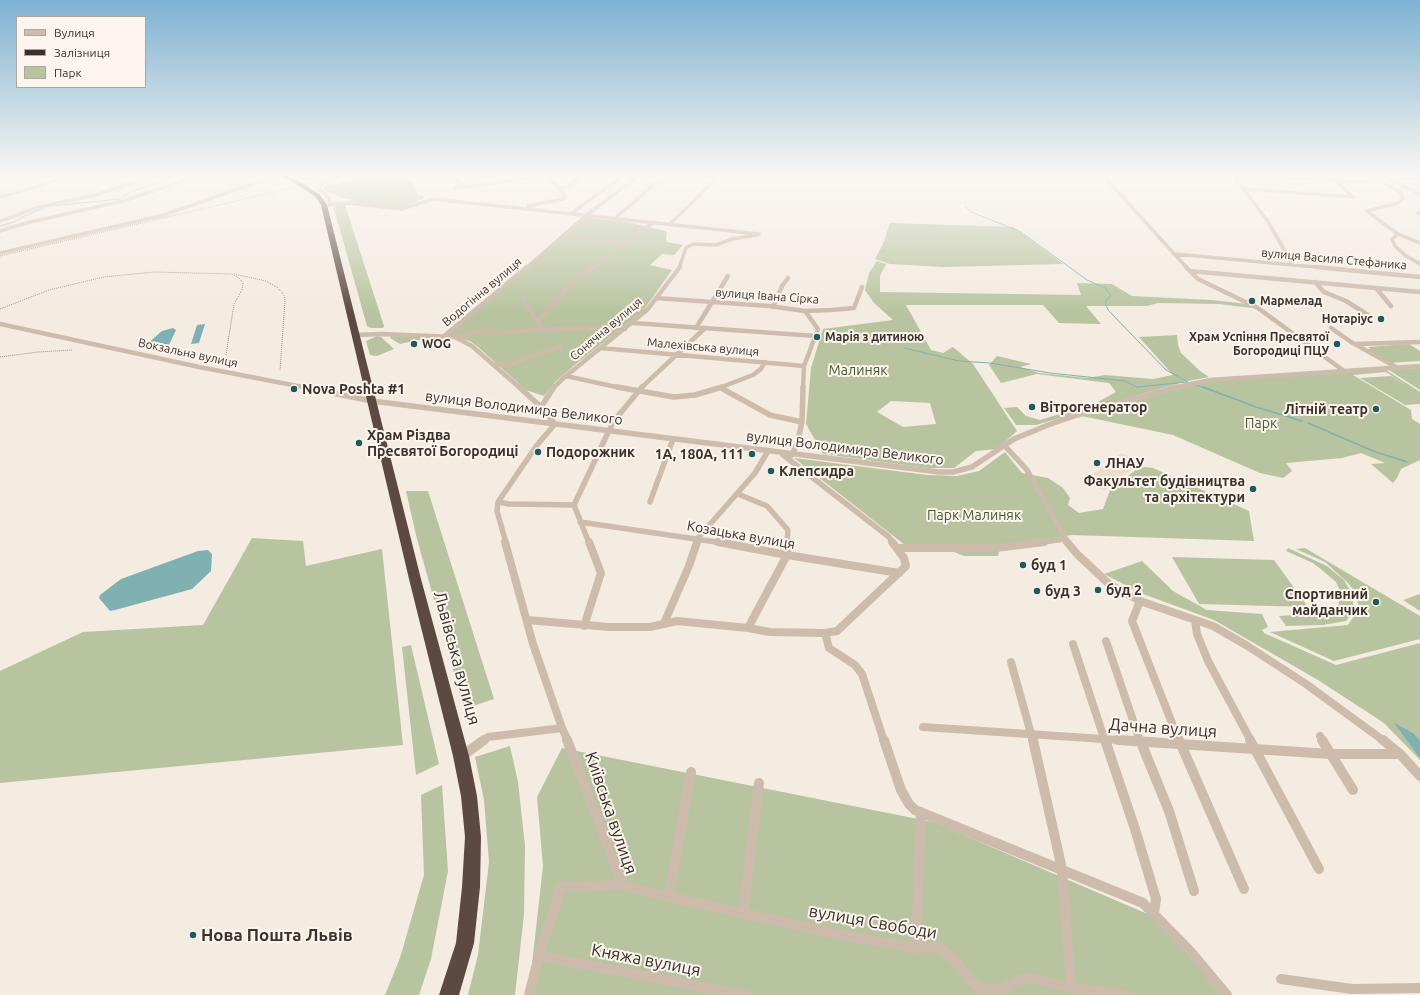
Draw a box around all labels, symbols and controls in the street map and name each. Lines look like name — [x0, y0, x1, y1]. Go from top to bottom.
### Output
legend — [16, 16, 146, 88]
text: Вулиця — [54, 26, 95, 39]
text: Залізниця — [54, 46, 110, 59]
text: Парк — [54, 66, 82, 79]
street label: вулиця Василя Стефаника — [1261, 245, 1407, 273]
street label: Водогінна вулиця — [439, 255, 525, 329]
street label: вулиця Івана Сірка — [715, 285, 819, 307]
place label: Мармелад — [1260, 294, 1322, 308]
street label: Сонячна вулиця — [567, 295, 645, 363]
marker: Мармелад — [1247, 296, 1257, 306]
place label: Нотаріус — [1322, 312, 1373, 326]
marker: Нотаріус — [1376, 314, 1386, 324]
place label: Марія з дитиною — [825, 330, 924, 344]
place label: Храм Успіння Пресвятої Богородиці ПЦУ — [1189, 330, 1329, 358]
marker: Марія з дитиною — [812, 332, 822, 342]
street label: Вокзальна вулиця — [137, 335, 239, 371]
street label: Малехівська вулиця — [646, 335, 760, 359]
place label: WOG — [422, 337, 451, 351]
marker: WOG — [409, 339, 419, 349]
marker: Храм Успіння Пресвятої Богородиці ПЦУ — [1332, 339, 1342, 349]
park label: Малиняк — [829, 362, 887, 378]
place label: Nova Poshta #1 — [302, 381, 405, 397]
marker: Nova Poshta #1 — [289, 384, 299, 394]
street label: вулиця Володимира Великого — [424, 388, 624, 428]
place label: Вітрогенератор — [1040, 399, 1148, 415]
place label: Літній театр — [1284, 401, 1368, 417]
marker: Вітрогенератор — [1027, 402, 1037, 412]
marker: Літній театр — [1371, 404, 1381, 414]
park label: Парк — [1245, 415, 1277, 431]
place label: Храм Різдва Пресвятої Богородиці — [367, 427, 518, 460]
street label: вулиця Володимира Великого — [745, 428, 945, 468]
marker: Храм Різдва Пресвятої Богородиці — [354, 438, 364, 448]
place label: Подорожник — [546, 444, 635, 460]
place label: 1А, 180А, 111 — [655, 446, 744, 462]
marker: Подорожник — [533, 447, 543, 457]
marker: 1А, 180А, 111 — [747, 449, 757, 459]
place label: ЛНАУ — [1105, 455, 1144, 471]
marker: ЛНАУ — [1092, 458, 1102, 468]
place label: Клепсидра — [779, 463, 854, 479]
marker: Клепсидра — [766, 466, 776, 476]
place label: Факультет будівництва та архітектури — [1083, 473, 1245, 506]
marker: Факультет будівництва та архітектури — [1248, 484, 1258, 494]
park label: Парк Малиняк — [927, 507, 1021, 523]
street label: Козацька вулиця — [686, 517, 796, 553]
place label: буд 1 — [1031, 557, 1067, 573]
marker: буд 1 — [1018, 560, 1028, 570]
place label: буд 2 — [1106, 582, 1142, 598]
place label: буд 3 — [1045, 583, 1081, 599]
marker: буд 2 — [1093, 585, 1103, 595]
marker: буд 3 — [1032, 586, 1042, 596]
place label: Спортивний майданчик — [1285, 586, 1368, 618]
street label: Львівська вулиця — [429, 589, 485, 727]
marker: Спортивний майданчик — [1371, 597, 1381, 607]
street label: Дачна вулиця — [1108, 714, 1218, 742]
street label: Київська вулиця — [580, 749, 642, 877]
street label: вулиця Свободи — [807, 901, 939, 943]
place label: Нова Пошта Львів — [201, 925, 353, 945]
marker: Нова Пошта Львів — [188, 930, 198, 940]
street label: Княжа вулиця — [590, 939, 702, 981]

